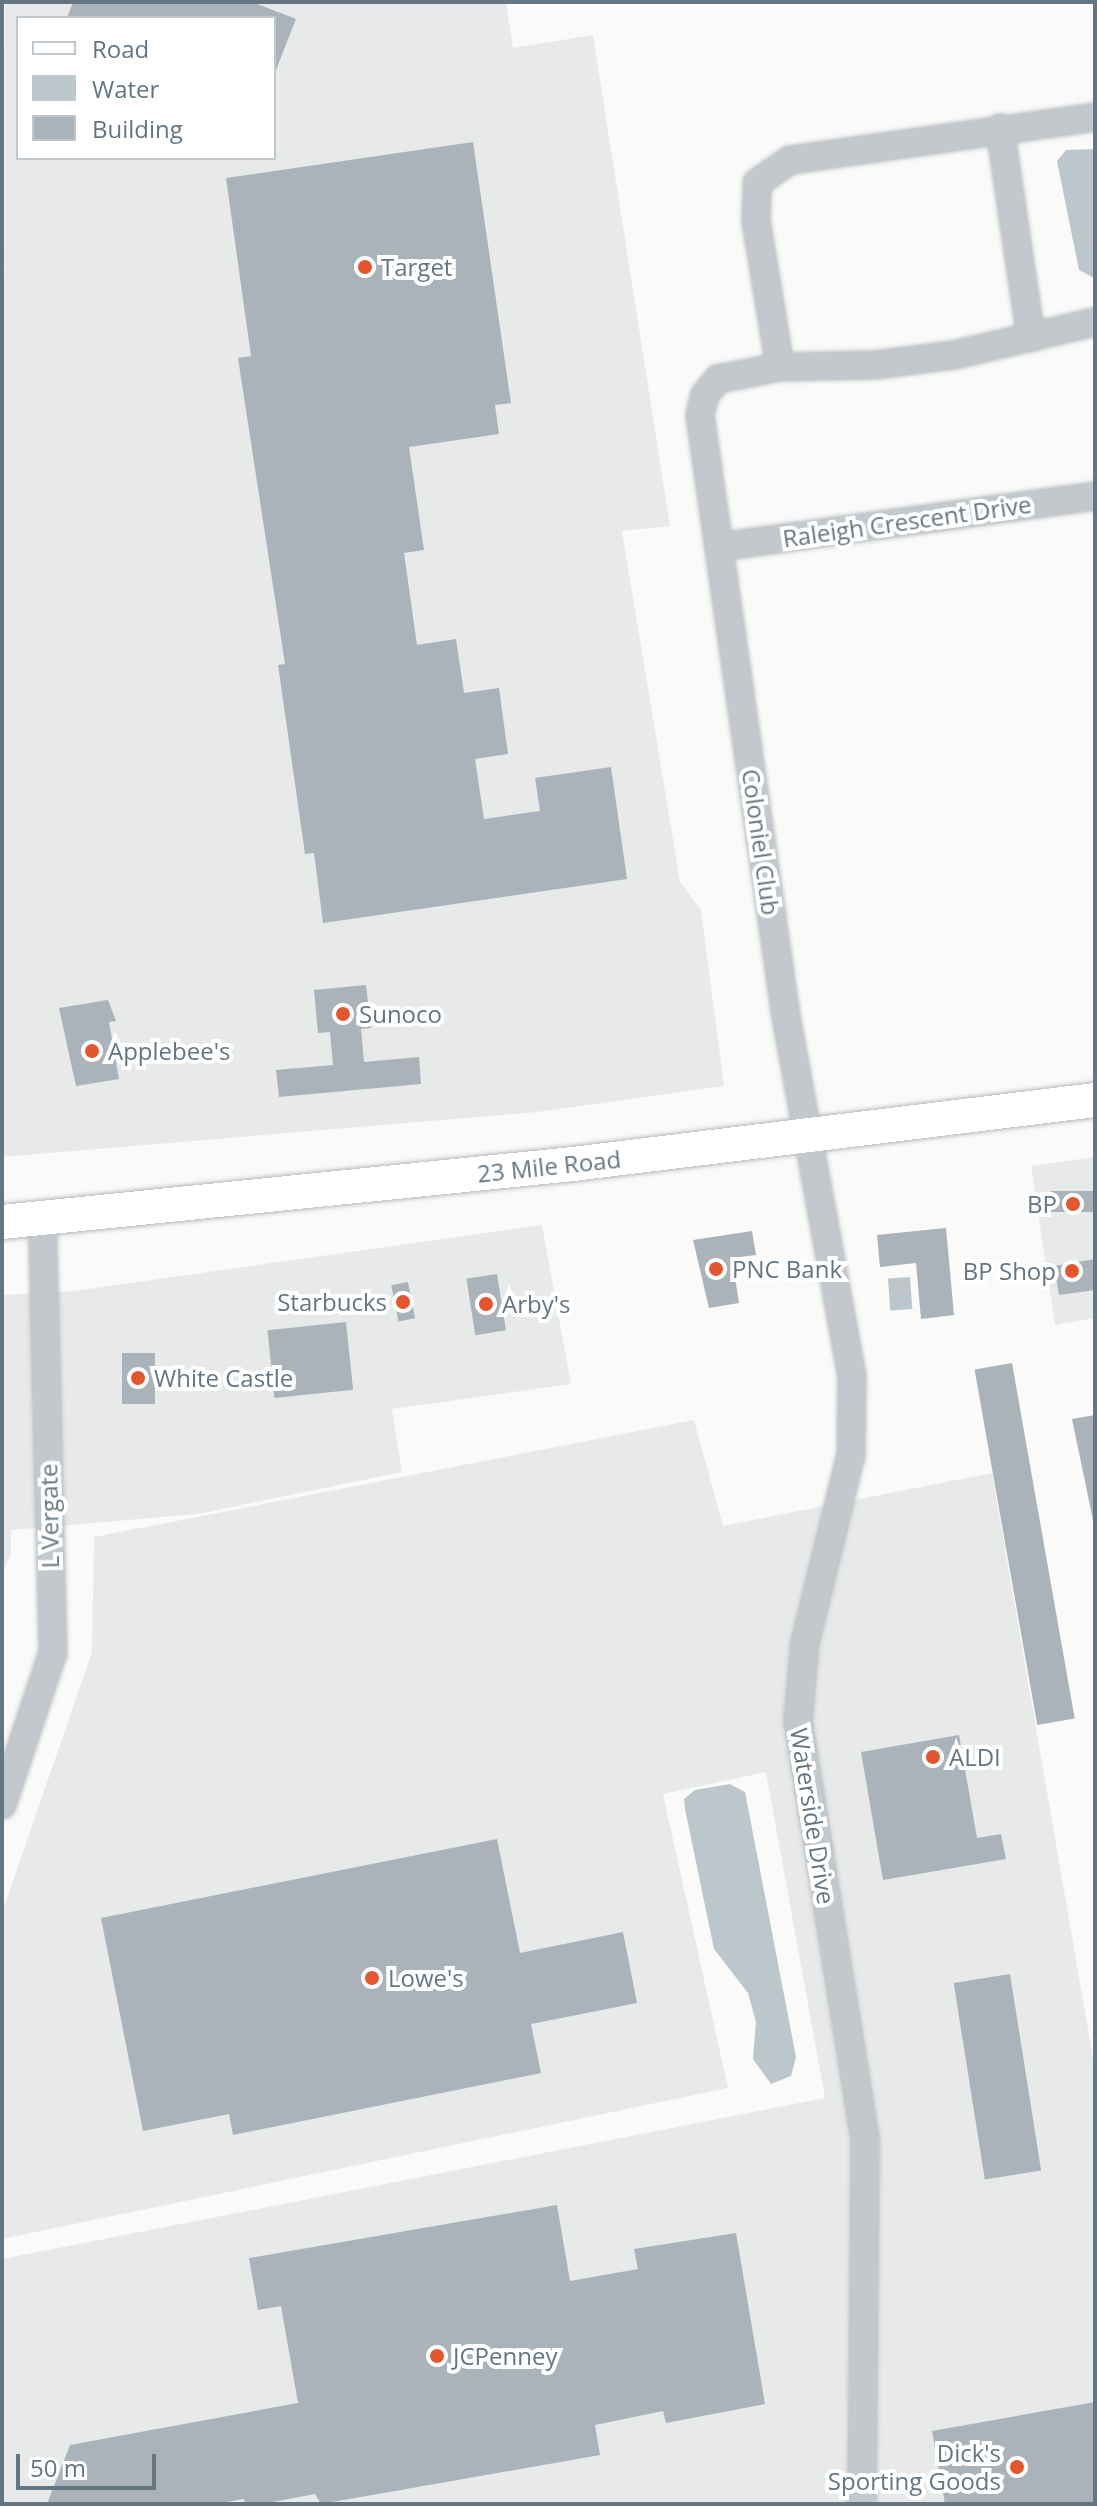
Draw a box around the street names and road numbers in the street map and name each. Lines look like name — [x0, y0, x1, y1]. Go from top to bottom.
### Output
street label: Raleigh Crescent Drive — [781, 489, 1033, 553]
street label: Coloniel Club — [736, 767, 786, 917]
street label: 23 Mile Road — [476, 1144, 622, 1188]
street label: L Vergate — [34, 1463, 64, 1569]
street label: Waterside Drive — [785, 1726, 841, 1906]

